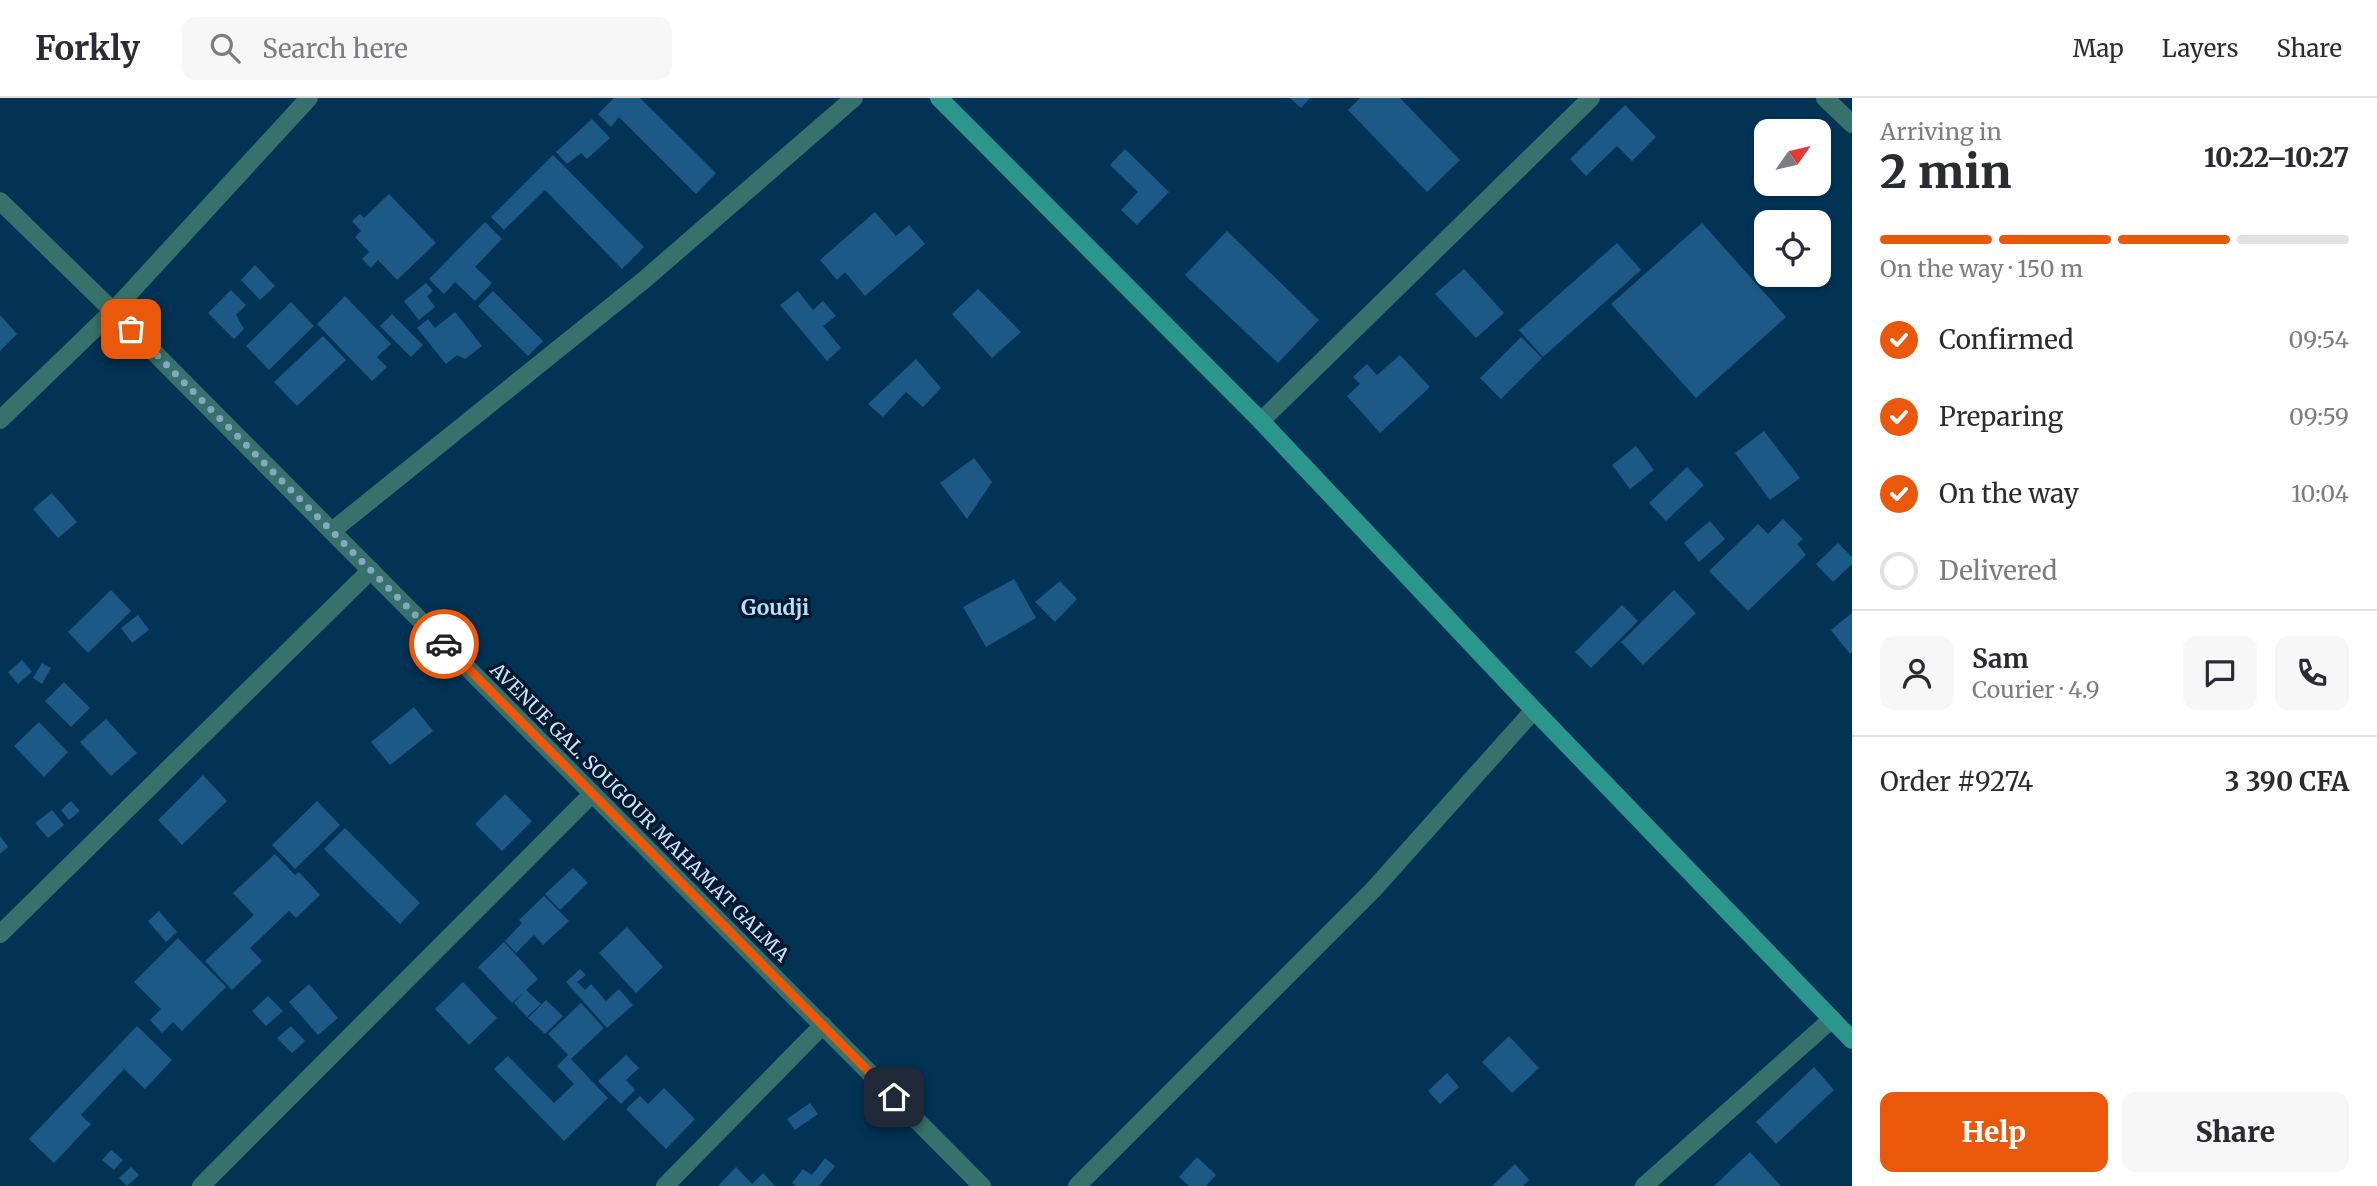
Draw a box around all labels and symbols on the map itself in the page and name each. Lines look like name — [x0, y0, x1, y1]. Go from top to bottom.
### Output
north arrow — [1754, 119, 1830, 196]
pin — [101, 299, 161, 359]
district label: Goudji — [741, 594, 809, 621]
courier — [409, 609, 479, 679]
street label: AVENUE GAL. SOUGOUR MAHAMAT GALMA — [485, 657, 795, 967]
pin — [864, 1067, 924, 1127]

